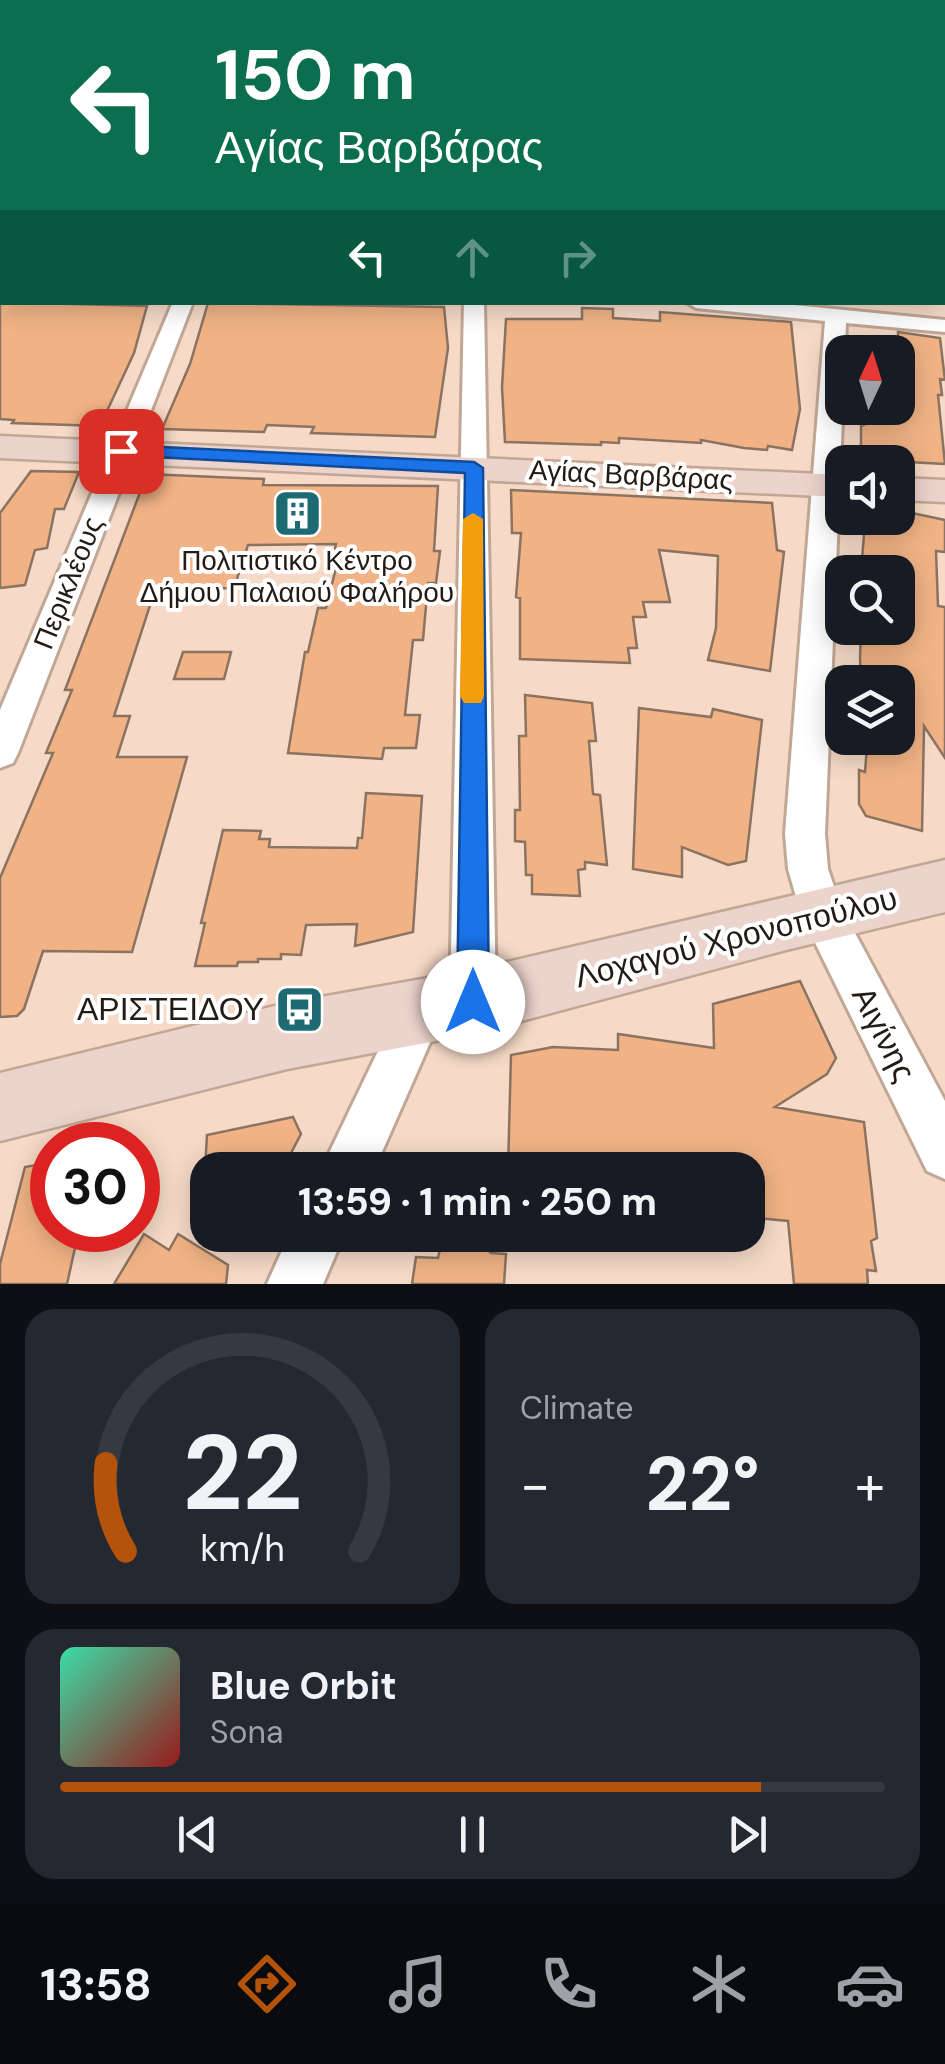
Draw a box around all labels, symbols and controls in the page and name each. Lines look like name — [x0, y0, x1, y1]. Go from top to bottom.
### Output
text: 150 m — [215, 30, 416, 121]
icon: left — [50, 40, 180, 170]
text: Αγίας Βαρβάρας — [215, 118, 543, 177]
icon: left — [340, 230, 395, 285]
icon: ahead — [445, 230, 500, 285]
icon: right — [550, 230, 605, 285]
north arrow — [825, 335, 915, 425]
map controls — [825, 335, 915, 755]
pin — [79, 409, 164, 494]
icon: arrive — [94, 424, 149, 479]
button: sound — [825, 445, 915, 535]
street label: Αγίας Βαρβάρας — [528, 451, 734, 499]
building icon: Πολιτιστικό Κέντρο Δήμου Παλαιού Φαλήρου — [271, 487, 323, 539]
street label: Περικλέους — [25, 511, 111, 655]
place label: Πολιτιστικό Κέντρο Δήμου Παλαιού Φαλήρου — [140, 542, 454, 611]
button: search — [825, 555, 915, 645]
button: layers — [825, 665, 915, 755]
street label: Λοχαγού Χρονοπούλου — [571, 877, 901, 997]
position arrow — [421, 950, 525, 1054]
street label: Αιγίνης — [842, 980, 926, 1088]
bus stop icon: ΑΡΙΣΤΕΙΔΟΥ — [273, 983, 325, 1035]
place label: ΑΡΙΣΤΕΙΔΟΥ — [77, 988, 264, 1030]
speed limit sign: 30 — [30, 1122, 160, 1252]
text: 13:59 · 1 min · 250 m — [298, 1177, 657, 1227]
text: Climate — [520, 1387, 634, 1429]
text: 22 — [182, 1406, 303, 1541]
text: 22° — [645, 1436, 760, 1533]
text: − — [520, 1449, 550, 1521]
text: + — [855, 1449, 885, 1521]
text: km/h — [200, 1526, 285, 1572]
text: Blue Orbit — [210, 1661, 397, 1711]
text: Sona — [210, 1711, 283, 1753]
icon: previous — [170, 1807, 225, 1862]
icon: pause — [445, 1807, 500, 1862]
icon: next — [720, 1807, 775, 1862]
icon: directions — [232, 1949, 302, 2019]
icon: music — [383, 1949, 453, 2019]
icon: phone — [534, 1949, 604, 2019]
icon: climate — [684, 1949, 754, 2019]
icon: car — [835, 1949, 905, 2019]
text: 13:58 — [40, 1955, 152, 2014]

